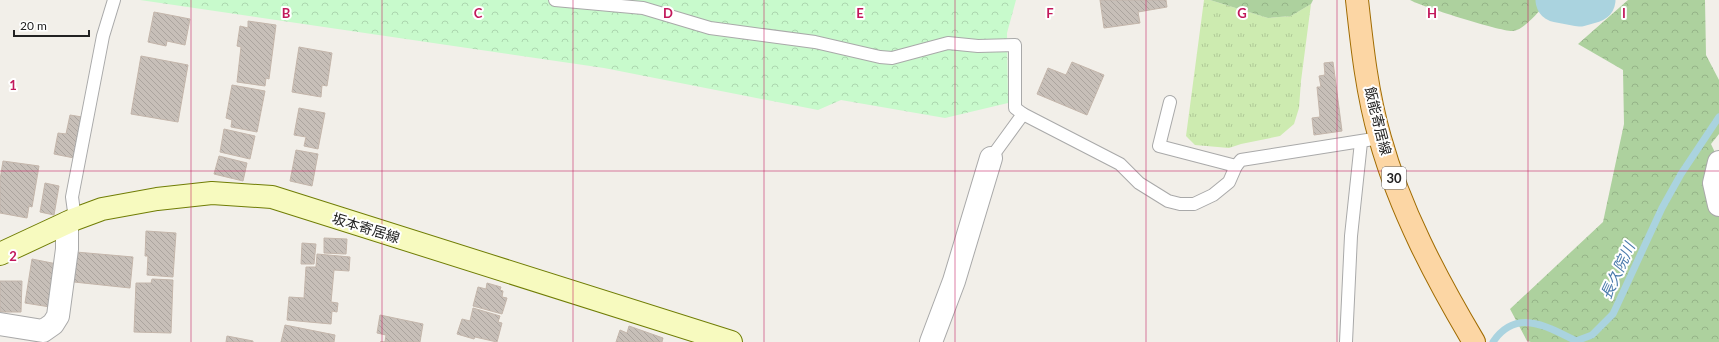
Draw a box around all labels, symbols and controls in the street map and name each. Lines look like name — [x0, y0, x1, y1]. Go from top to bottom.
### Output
text: B — [282, 5, 291, 21]
text: C — [474, 5, 483, 21]
text: D — [663, 5, 673, 21]
text: E — [856, 5, 864, 21]
text: F — [1046, 5, 1054, 21]
text: G — [1237, 5, 1247, 21]
text: H — [1427, 5, 1437, 21]
text: I — [1622, 5, 1626, 21]
scale bar — [14, 12, 89, 38]
text: 20 m — [20, 18, 47, 33]
text: 1 — [9, 77, 17, 93]
street label: 飯能寄居線 — [1362, 85, 1395, 157]
road number: 30 — [1382, 167, 1406, 189]
street label: 坂本寄居線 — [330, 209, 402, 246]
water label: 長久院川 — [1596, 238, 1639, 302]
text: 2 — [9, 248, 17, 264]

